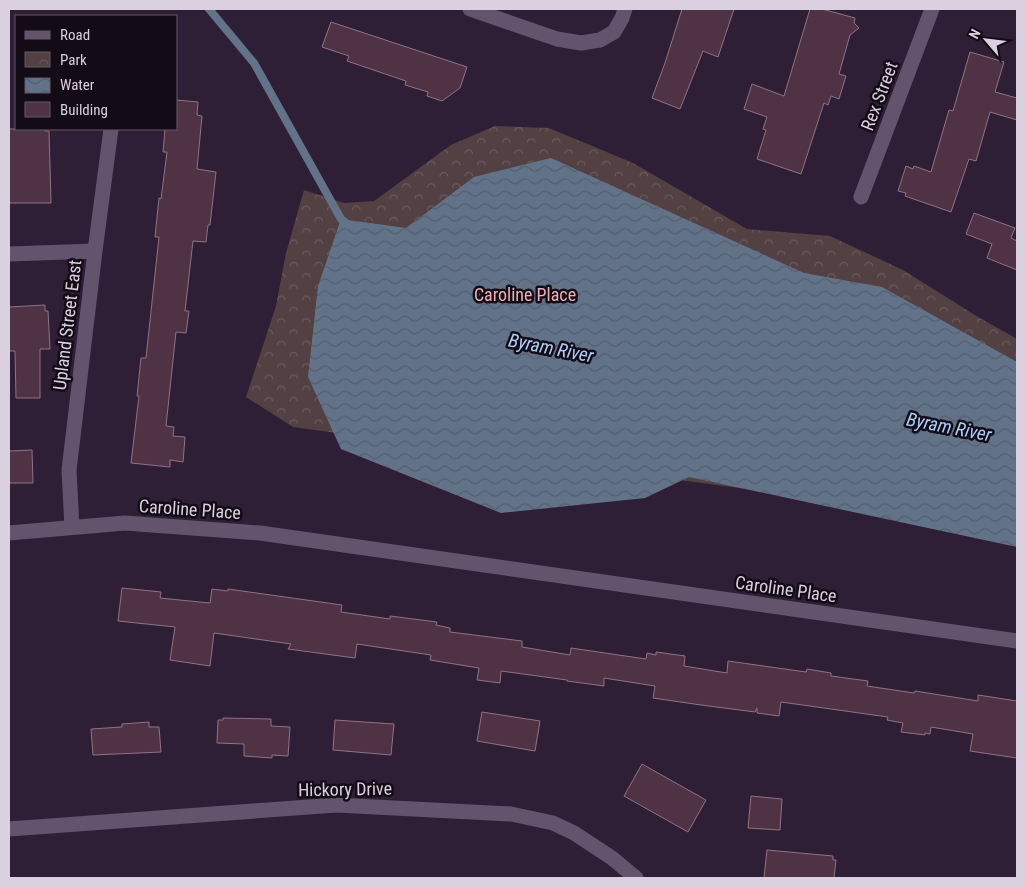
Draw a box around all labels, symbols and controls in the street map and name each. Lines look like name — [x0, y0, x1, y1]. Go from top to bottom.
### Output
legend — [15, 15, 178, 130]
north arrow — [961, 15, 1011, 65]
text: Road — [60, 26, 90, 44]
text: N — [965, 26, 984, 41]
text: Park — [60, 51, 87, 69]
street label: Rex Street — [856, 59, 902, 133]
text: Water — [60, 76, 95, 94]
text: Building — [60, 101, 108, 119]
street label: Upland Street East — [49, 259, 85, 391]
park label: Caroline Place — [474, 284, 576, 305]
water label: Byram River — [507, 329, 596, 368]
water label: Byram River — [905, 408, 994, 447]
street label: Caroline Place — [138, 495, 242, 523]
street label: Caroline Place — [734, 571, 838, 607]
street label: Hickory Drive — [298, 778, 392, 800]

